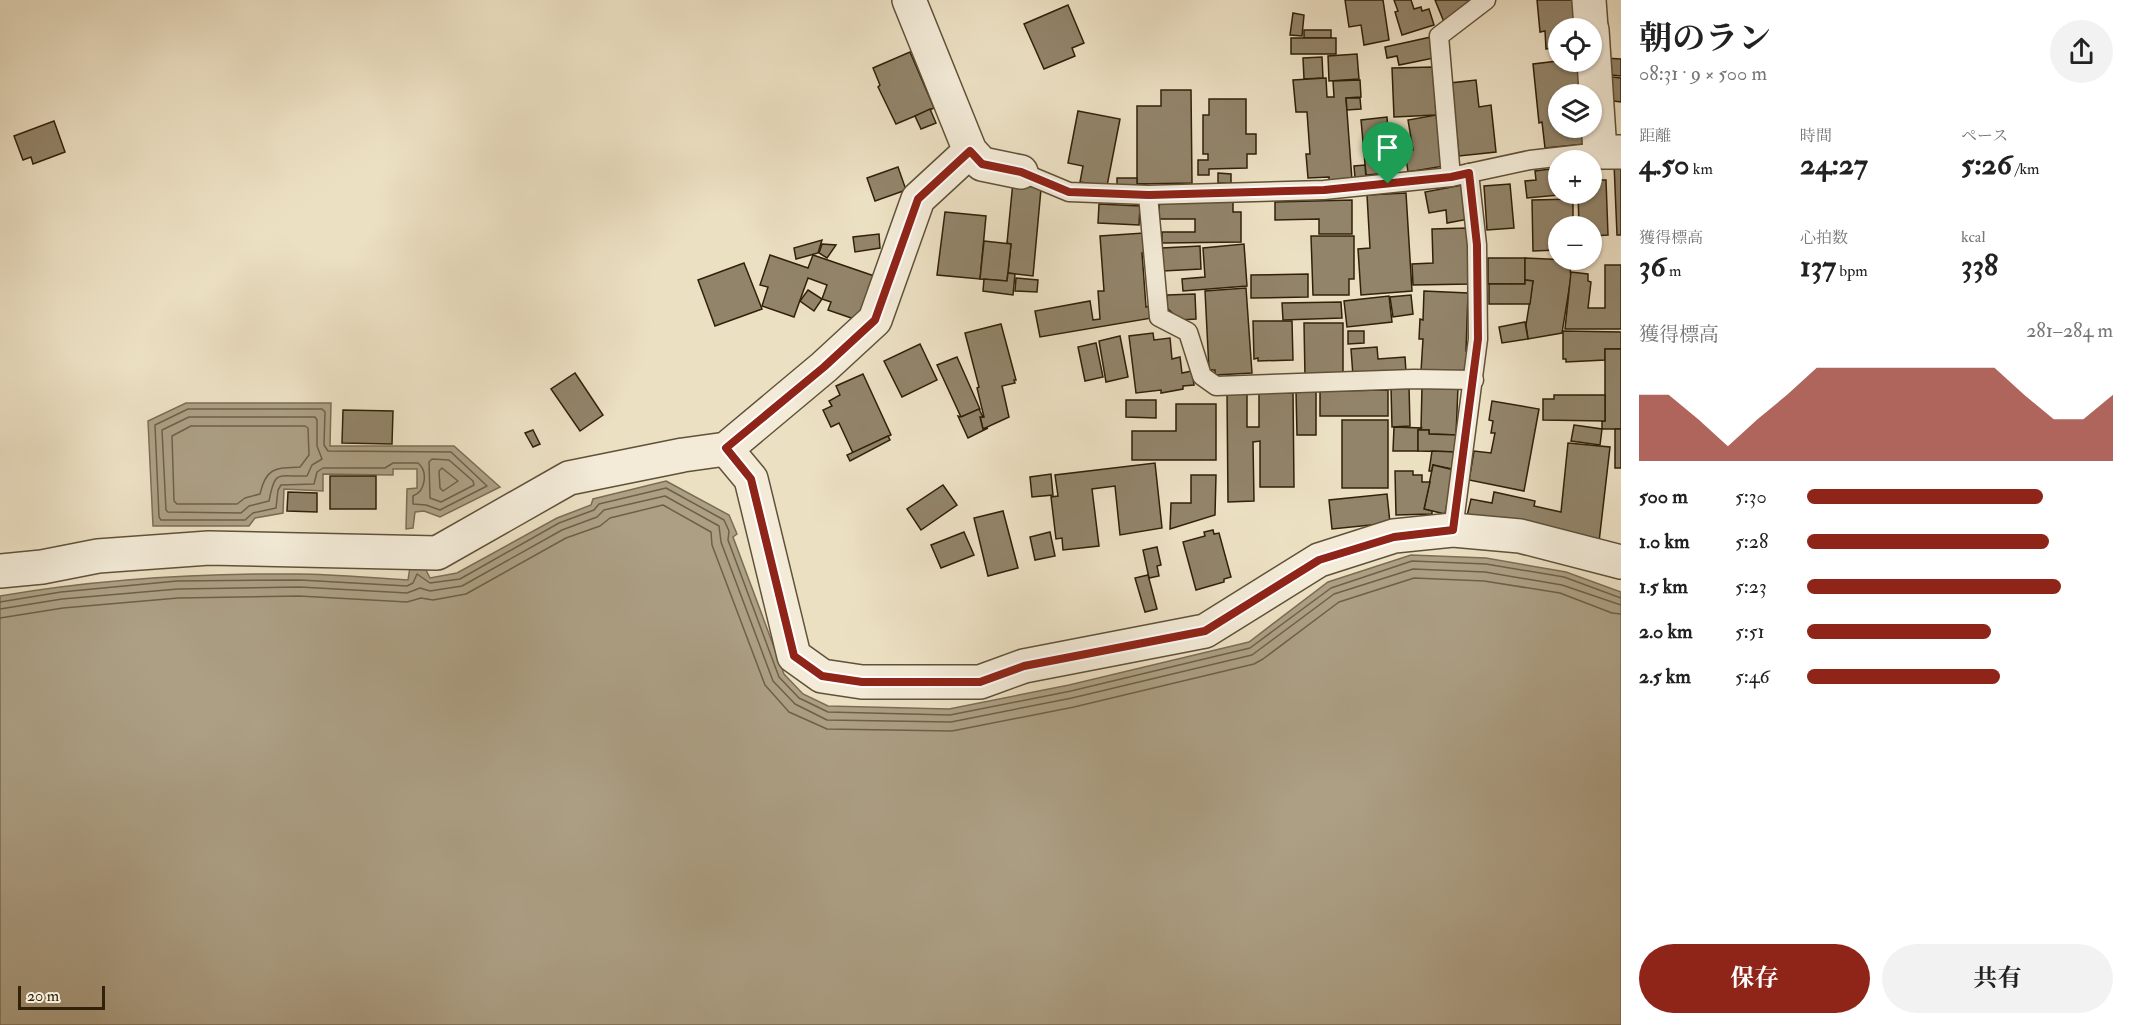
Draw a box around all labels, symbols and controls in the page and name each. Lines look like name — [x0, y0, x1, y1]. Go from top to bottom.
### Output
map controls — [1548, 18, 1602, 270]
button: locate — [1548, 18, 1602, 72]
text: 朝のラン — [1639, 18, 1771, 59]
button: share — [2050, 20, 2113, 83]
text: 08:31 · 9 × 500 m — [1639, 61, 1767, 86]
button: layers — [1548, 84, 1602, 138]
pin — [1362, 122, 1413, 184]
text: 距離 — [1639, 126, 1671, 146]
text: 時間 — [1800, 126, 1832, 146]
text: ペース — [1961, 126, 2008, 146]
icon: arrive — [1371, 131, 1404, 164]
text: 4.50 — [1639, 146, 1689, 183]
text: 24:27 — [1800, 146, 1868, 183]
text: 5:26 — [1961, 146, 2012, 183]
button: + — [1548, 150, 1602, 204]
text: km — [1689, 159, 1713, 179]
text: /km — [2012, 159, 2039, 179]
button: − — [1548, 216, 1602, 270]
text: kcal — [1961, 227, 1986, 247]
text: 獲得標高 — [1639, 228, 1703, 248]
text: 心拍数 — [1800, 228, 1848, 248]
text: 338 — [1961, 247, 1998, 284]
text: 36 — [1639, 248, 1666, 285]
text: 137 — [1800, 248, 1836, 285]
text: m — [1666, 261, 1681, 281]
text: bpm — [1836, 261, 1868, 281]
text: 281–284 m — [2026, 318, 2113, 343]
text: 獲得標高 — [1639, 322, 1719, 347]
text: 500 m — [1639, 484, 1688, 509]
text: 5:30 — [1735, 484, 1767, 509]
text: 1.0 km — [1639, 529, 1690, 554]
text: 5:28 — [1735, 529, 1768, 554]
text: 1.5 km — [1639, 574, 1688, 599]
text: 5:23 — [1735, 574, 1767, 599]
text: 2.0 km — [1639, 619, 1693, 644]
text: 5:51 — [1735, 619, 1765, 644]
text: 2.5 km — [1639, 664, 1691, 689]
text: 5:46 — [1735, 664, 1770, 689]
button: 保存 — [1639, 944, 1870, 1013]
button: 共有 — [1882, 944, 2113, 1013]
scale bar — [18, 983, 105, 1010]
text: 20 m — [27, 986, 59, 1006]

